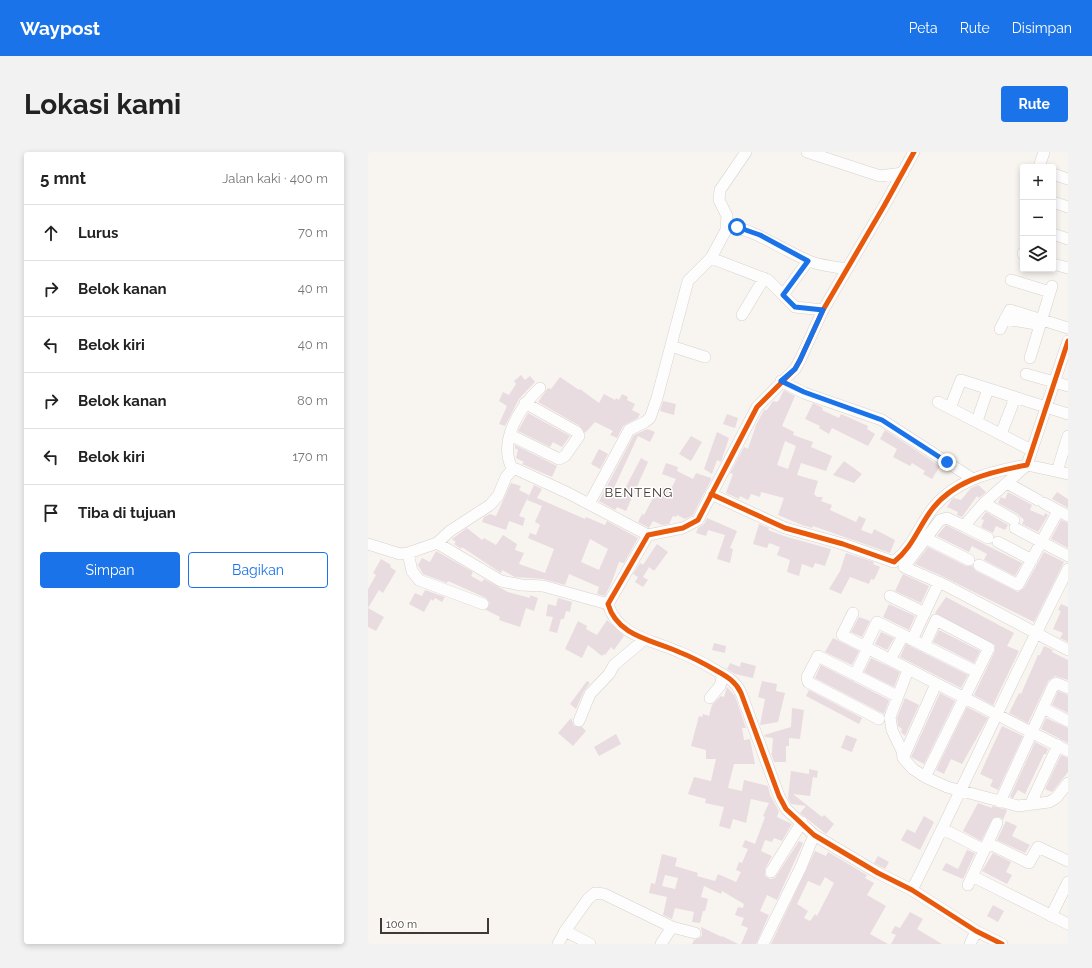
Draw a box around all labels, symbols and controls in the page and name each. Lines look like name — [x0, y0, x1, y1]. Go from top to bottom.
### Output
text: Waypost — [20, 17, 100, 39]
text: Peta — [909, 20, 938, 36]
text: Rute — [960, 20, 990, 36]
text: Disimpan — [1012, 20, 1072, 36]
button: Rute — [1001, 86, 1068, 122]
text: Lokasi kami — [24, 88, 181, 121]
map controls — [1020, 164, 1056, 272]
button: + — [1020, 164, 1056, 200]
text: 5 mnt — [40, 168, 86, 188]
text: Jalan kaki · 400 m — [222, 171, 328, 186]
button: − — [1020, 200, 1056, 236]
route start — [728, 218, 746, 236]
icon: ahead — [40, 222, 62, 244]
text: Lurus — [78, 224, 119, 242]
text: 70 m — [298, 225, 328, 240]
button: layers — [1020, 236, 1056, 272]
icon: right — [40, 278, 62, 300]
text: Belok kanan — [78, 280, 167, 298]
text: 40 m — [298, 281, 328, 296]
icon: left — [40, 334, 62, 356]
text: Belok kiri — [78, 336, 145, 354]
text: 40 m — [298, 337, 328, 352]
icon: right — [40, 390, 62, 412]
text: Belok kanan — [78, 392, 167, 410]
text: 80 m — [297, 393, 328, 408]
icon: left — [40, 446, 62, 468]
text: Belok kiri — [78, 448, 145, 466]
text: 170 m — [292, 449, 328, 464]
route end — [938, 453, 956, 471]
district label: BENTENG — [605, 485, 673, 500]
icon: arrive — [40, 502, 62, 524]
text: Tiba di tujuan — [78, 504, 176, 522]
button: Simpan — [40, 552, 180, 588]
button: Bagikan — [188, 552, 328, 588]
scale bar — [380, 916, 489, 935]
text: 100 m — [386, 918, 417, 931]

